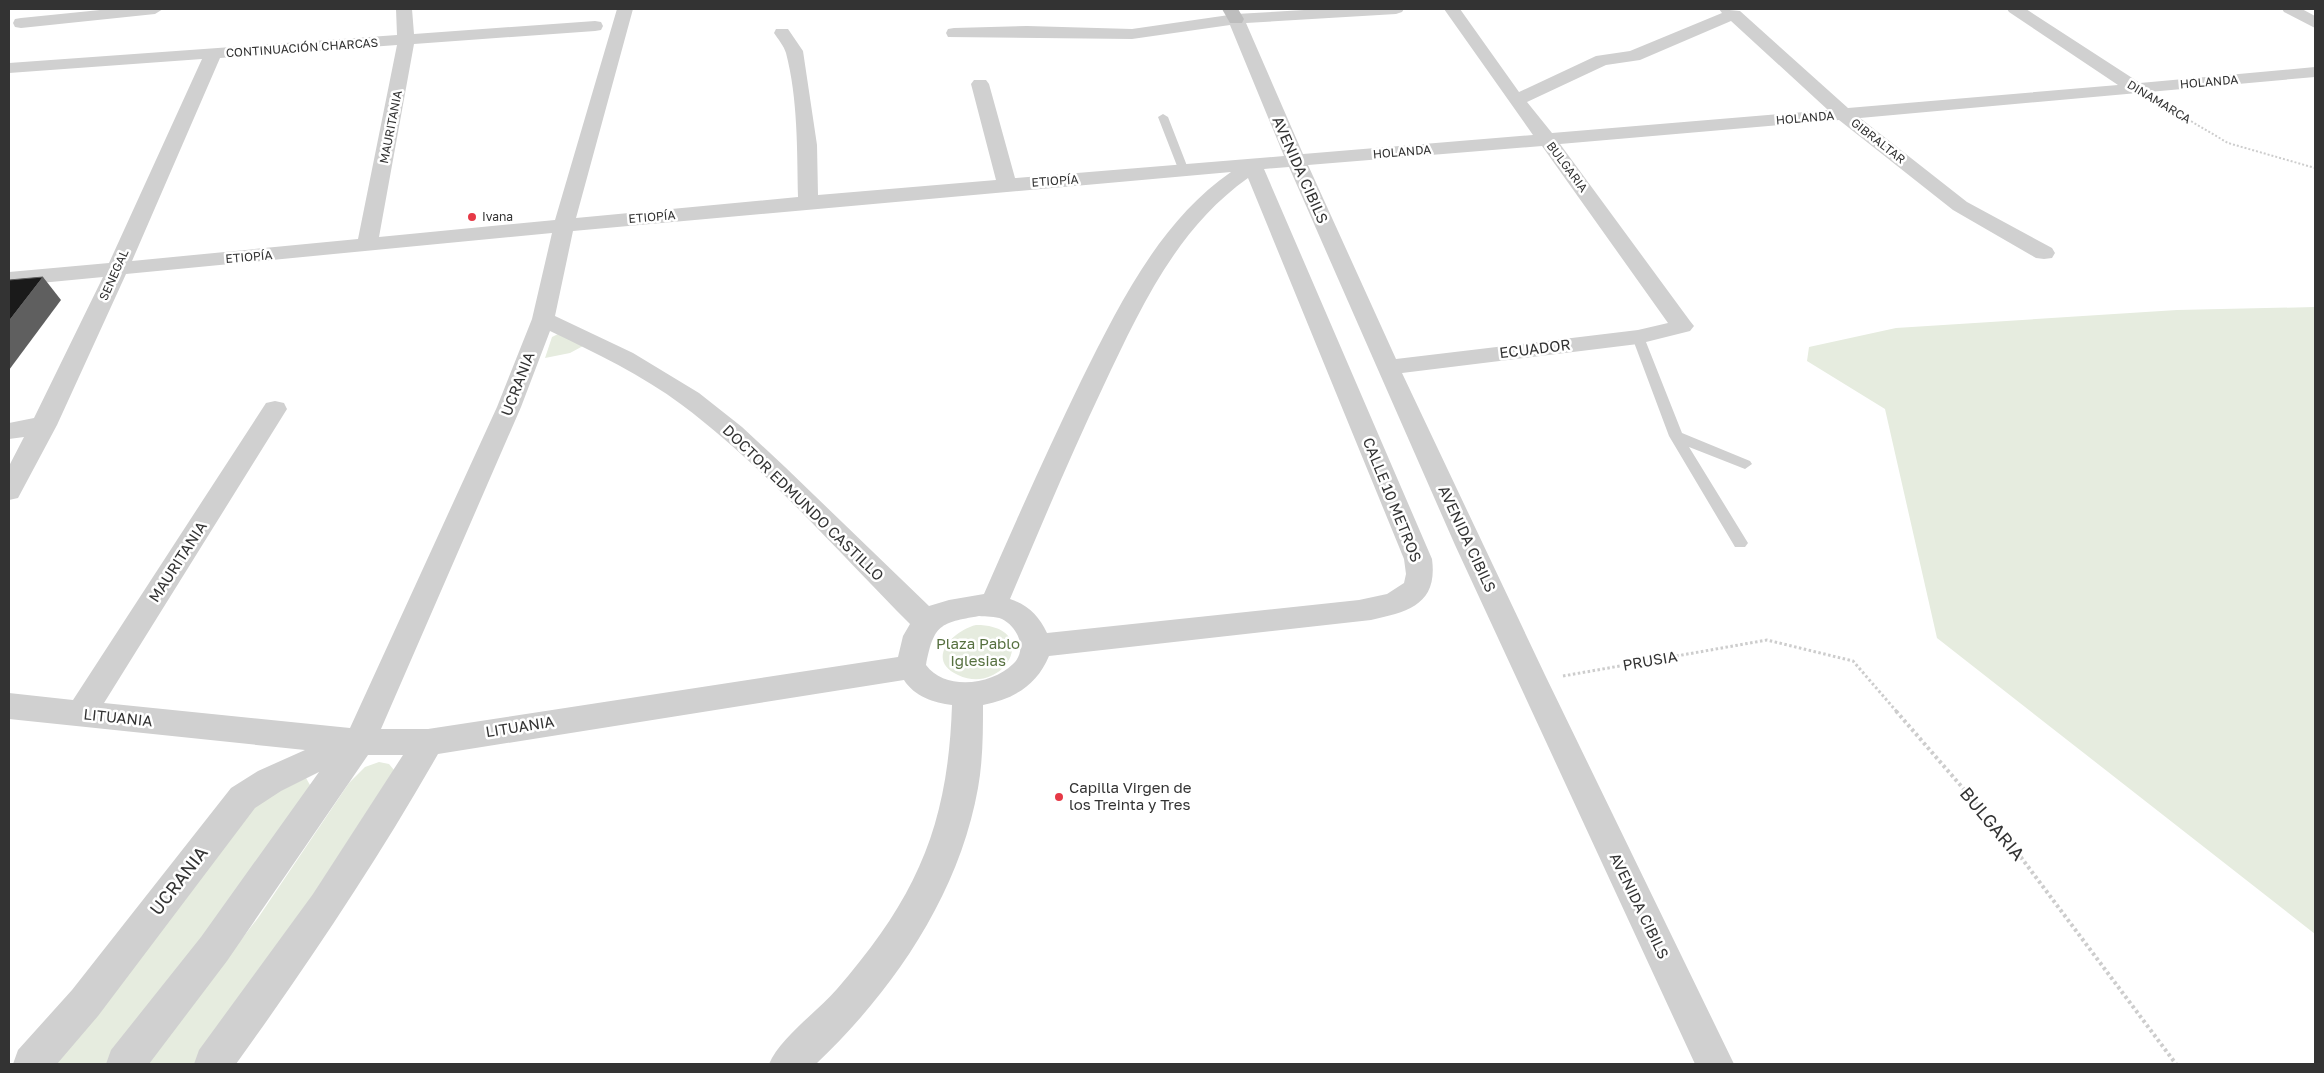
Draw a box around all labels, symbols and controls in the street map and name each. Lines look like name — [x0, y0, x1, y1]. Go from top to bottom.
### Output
street label: CONTINUACIÓN CHARCAS — [225, 35, 379, 60]
street label: HOLANDA — [2179, 71, 2239, 92]
street label: DINAMARCA — [2125, 77, 2194, 126]
street label: MAURITANIA — [376, 89, 405, 165]
street label: HOLANDA — [1775, 107, 1835, 128]
street label: AVENIDA CIBILS — [1269, 113, 1333, 226]
street label: GIBRALTAR — [1848, 115, 1909, 167]
street label: BULGARIA — [1544, 138, 1591, 195]
street label: HOLANDA — [1372, 141, 1432, 162]
street label: ETIOPÍA — [1031, 171, 1079, 190]
street label: ETIOPÍA — [628, 207, 676, 226]
place label: Ivana — [482, 209, 513, 224]
marker: Ivana — [466, 211, 478, 223]
street label: SENEGAL — [96, 247, 132, 303]
street label: ETIOPÍA — [225, 247, 273, 266]
street label: ECUADOR — [1498, 335, 1572, 361]
street label: UCRANIA — [497, 349, 538, 418]
street label: DOCTOR EDMUNDO CASTILLO — [720, 421, 888, 584]
street label: CALLE 10 METROS — [1360, 435, 1426, 565]
street label: AVENIDA CIBILS — [1435, 482, 1500, 595]
street label: MAURITANIA — [144, 518, 210, 605]
park label: Plaza Pablo Iglesias — [936, 634, 1020, 669]
street label: PRUSIA — [1621, 646, 1679, 674]
street label: LITUANIA — [83, 704, 153, 730]
street label: LITUANIA — [484, 712, 555, 740]
place label: Capilla Virgen de los Treinta y Tres — [1069, 778, 1192, 813]
street label: BULGARIA — [1956, 782, 2030, 865]
marker: Capilla Virgen de los Treinta y Tres — [1053, 791, 1065, 803]
street label: UCRANIA — [145, 842, 212, 919]
street label: AVENIDA CIBILS — [1606, 850, 1673, 961]

